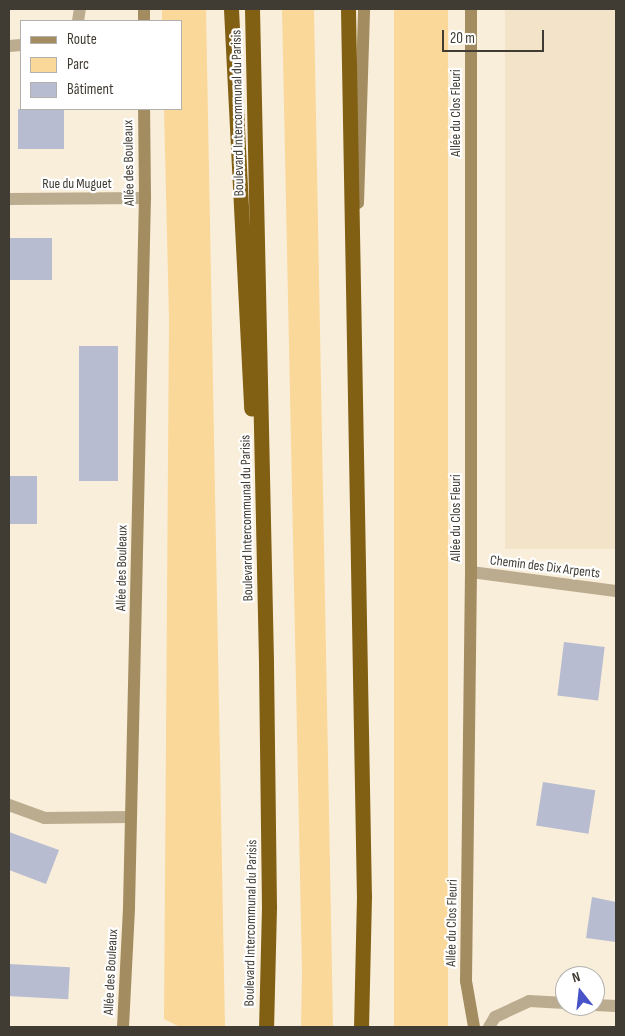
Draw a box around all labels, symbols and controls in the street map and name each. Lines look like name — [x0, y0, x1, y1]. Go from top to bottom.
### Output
legend — [20, 20, 182, 110]
scale bar — [445, 20, 548, 52]
text: 20 m — [450, 29, 475, 48]
text: Route — [67, 30, 97, 49]
street label: Boulevard Intercommunal du Parisis — [228, 30, 248, 196]
text: Parc — [67, 55, 89, 74]
street label: Allée du Clos Fleuri — [448, 69, 464, 157]
text: Bâtiment — [67, 80, 114, 99]
street label: Allée des Bouleaux — [120, 120, 138, 206]
street label: Rue du Muguet — [42, 176, 112, 192]
street label: Boulevard Intercommunal du Parisis — [237, 435, 257, 601]
street label: Allée du Clos Fleuri — [448, 474, 464, 562]
street label: Allée des Bouleaux — [113, 525, 131, 611]
street label: Chemin des Dix Arpents — [489, 552, 601, 582]
street label: Boulevard Intercommunal du Parisis — [241, 840, 261, 1006]
street label: Allée du Clos Fleuri — [443, 879, 461, 967]
street label: Allée des Bouleaux — [100, 929, 122, 1015]
north arrow — [555, 966, 605, 1016]
text: N — [570, 968, 582, 986]

